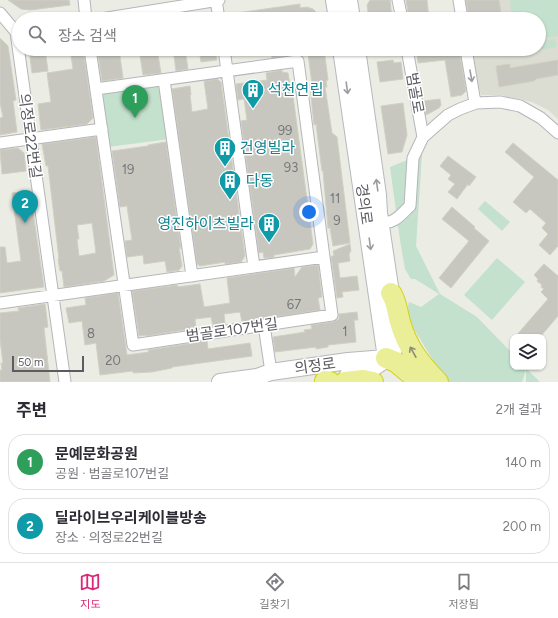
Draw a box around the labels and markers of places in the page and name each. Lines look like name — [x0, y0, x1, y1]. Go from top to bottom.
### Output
building icon: 석천연립 — [240, 77, 266, 110]
place label: 석천연립 — [268, 81, 323, 99]
pin: 1 — [122, 85, 148, 118]
building icon: 건영빌라 — [212, 135, 238, 168]
place label: 건영빌라 — [240, 139, 295, 157]
building icon: 다동 — [217, 168, 243, 201]
place label: 다동 — [246, 172, 274, 190]
pin: 2 — [12, 190, 38, 223]
building icon: 영진하이츠빌라 — [256, 211, 282, 244]
place label: 영진하이츠빌라 — [157, 215, 254, 233]

